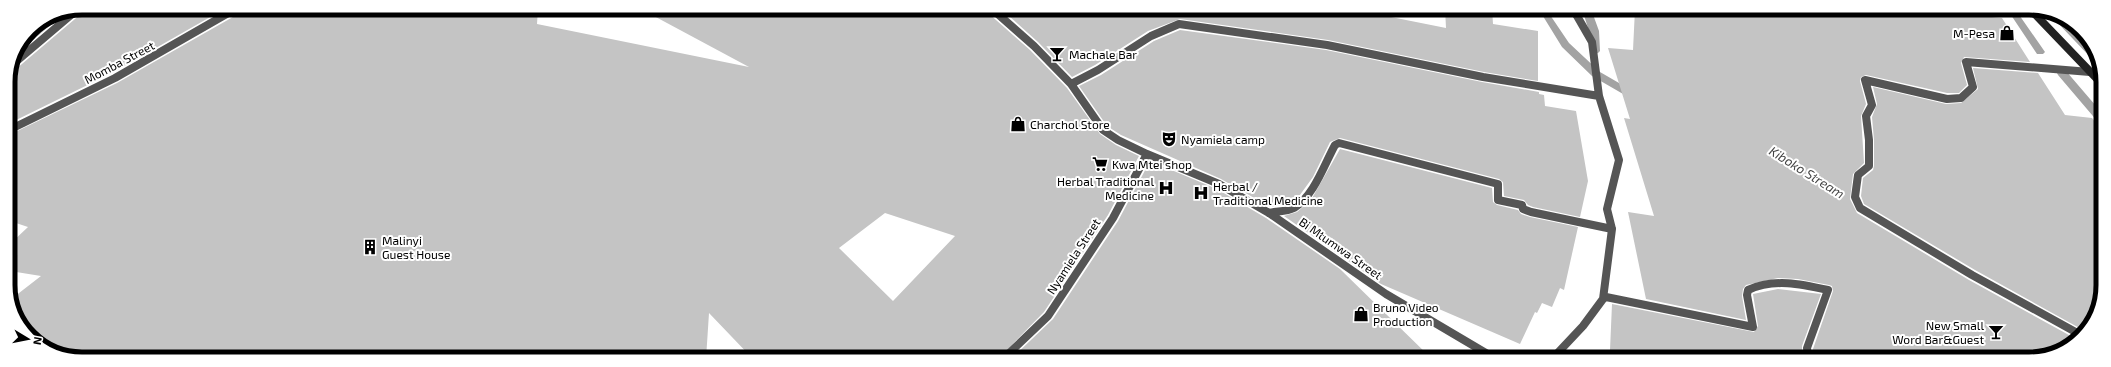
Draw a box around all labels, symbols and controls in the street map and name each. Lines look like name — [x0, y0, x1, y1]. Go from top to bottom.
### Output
shop icon: M-Pesa — [1998, 24, 2016, 42]
place label: M-Pesa — [1953, 26, 1995, 40]
street label: Momba Street — [82, 37, 157, 86]
bar icon: Machale Bar — [1048, 45, 1066, 63]
place label: Machale Bar — [1069, 47, 1137, 61]
shop icon: Charchol Store — [1009, 115, 1027, 133]
place label: Charchol Store — [1030, 117, 1110, 131]
theatre icon: Nyamiela camp — [1160, 130, 1178, 148]
place label: Nyamiela camp — [1181, 132, 1265, 146]
water label: Kiboko Stream — [1766, 143, 1848, 201]
supermarket icon: Kwa Mtei shop — [1091, 155, 1109, 173]
place label: Kwa Mtei shop — [1112, 157, 1192, 171]
place label: Herbal Traditional Medicine — [1057, 174, 1154, 202]
hospital icon: Herbal Traditional Medicine — [1157, 179, 1175, 197]
place label: Herbal / Traditional Medicine — [1213, 179, 1323, 207]
hospital icon: Herbal / Traditional Medicine — [1192, 184, 1210, 202]
street label: Bi Mtumwa Street — [1297, 214, 1386, 282]
street label: Nyamiela Street — [1043, 215, 1103, 296]
place label: Malinyi Guest House — [382, 233, 450, 261]
building icon: Malinyi Guest House — [361, 238, 379, 256]
place label: Bruno Video Production — [1373, 300, 1439, 328]
shop icon: Bruno Video Production — [1352, 305, 1370, 323]
place label: New Small Word Bar&Guest — [1892, 318, 1984, 346]
north arrow — [8, 319, 48, 359]
bar icon: New Small Word Bar&Guest — [1987, 323, 2005, 341]
text: N — [31, 336, 45, 346]

